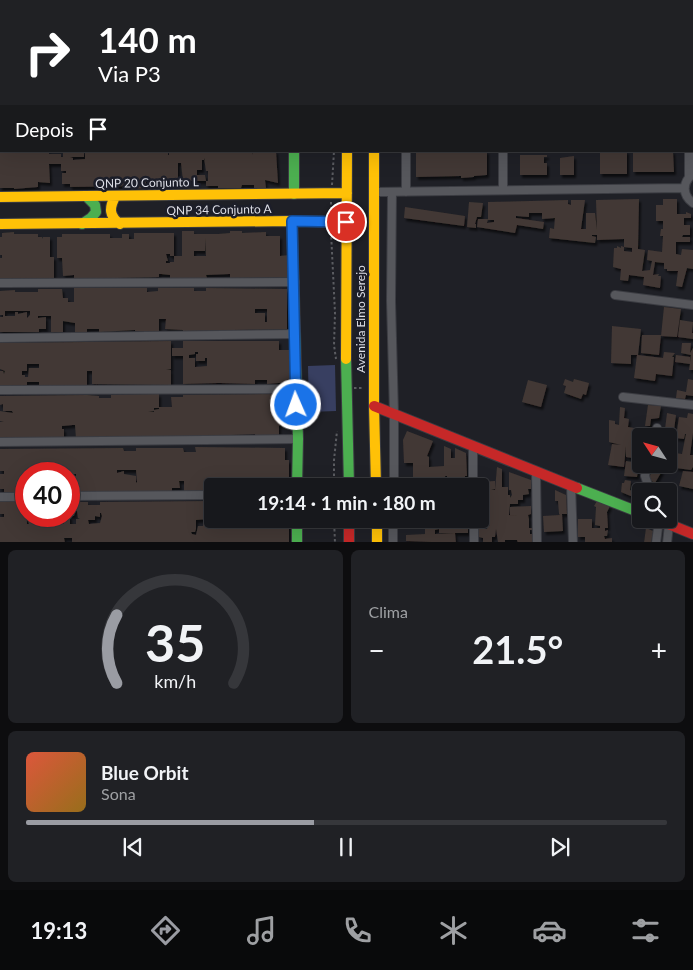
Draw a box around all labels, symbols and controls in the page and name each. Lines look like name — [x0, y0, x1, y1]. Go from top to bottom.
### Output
text: 140 m — [98, 18, 197, 60]
icon: right — [15, 20, 80, 85]
text: Via P3 — [98, 60, 161, 87]
icon: arrive — [84, 115, 112, 143]
text: Depois — [15, 118, 74, 141]
street label: QNP 20 Conjunto L — [95, 174, 199, 191]
street label: QNP 34 Conjunto A — [166, 201, 273, 218]
pin — [325, 201, 367, 243]
icon: arrive — [332, 208, 360, 236]
street label: Avenida Elmo Serejo — [353, 265, 368, 373]
position arrow — [269, 378, 321, 430]
north arrow — [632, 428, 678, 472]
map controls — [632, 428, 677, 528]
speed limit sign: 40 — [15, 462, 80, 527]
button: search — [632, 483, 677, 528]
text: 19:14 · 1 min · 180 m — [257, 491, 436, 514]
text: Clima — [369, 602, 408, 621]
text: 35 — [145, 611, 205, 673]
text: 21.5° — [472, 626, 563, 672]
text: − — [369, 633, 385, 667]
text: + — [651, 633, 667, 667]
text: km/h — [154, 670, 196, 692]
text: Blue Orbit — [101, 761, 189, 784]
text: Sona — [101, 784, 136, 803]
icon: previous — [119, 833, 147, 861]
icon: pause — [332, 833, 360, 861]
icon: next — [546, 833, 574, 861]
icon: directions — [148, 913, 183, 948]
icon: music — [244, 913, 279, 948]
icon: phone — [340, 913, 375, 948]
icon: climate — [436, 913, 471, 948]
icon: car — [532, 913, 567, 948]
icon: filters — [628, 913, 663, 948]
text: 19:13 — [30, 917, 87, 944]

